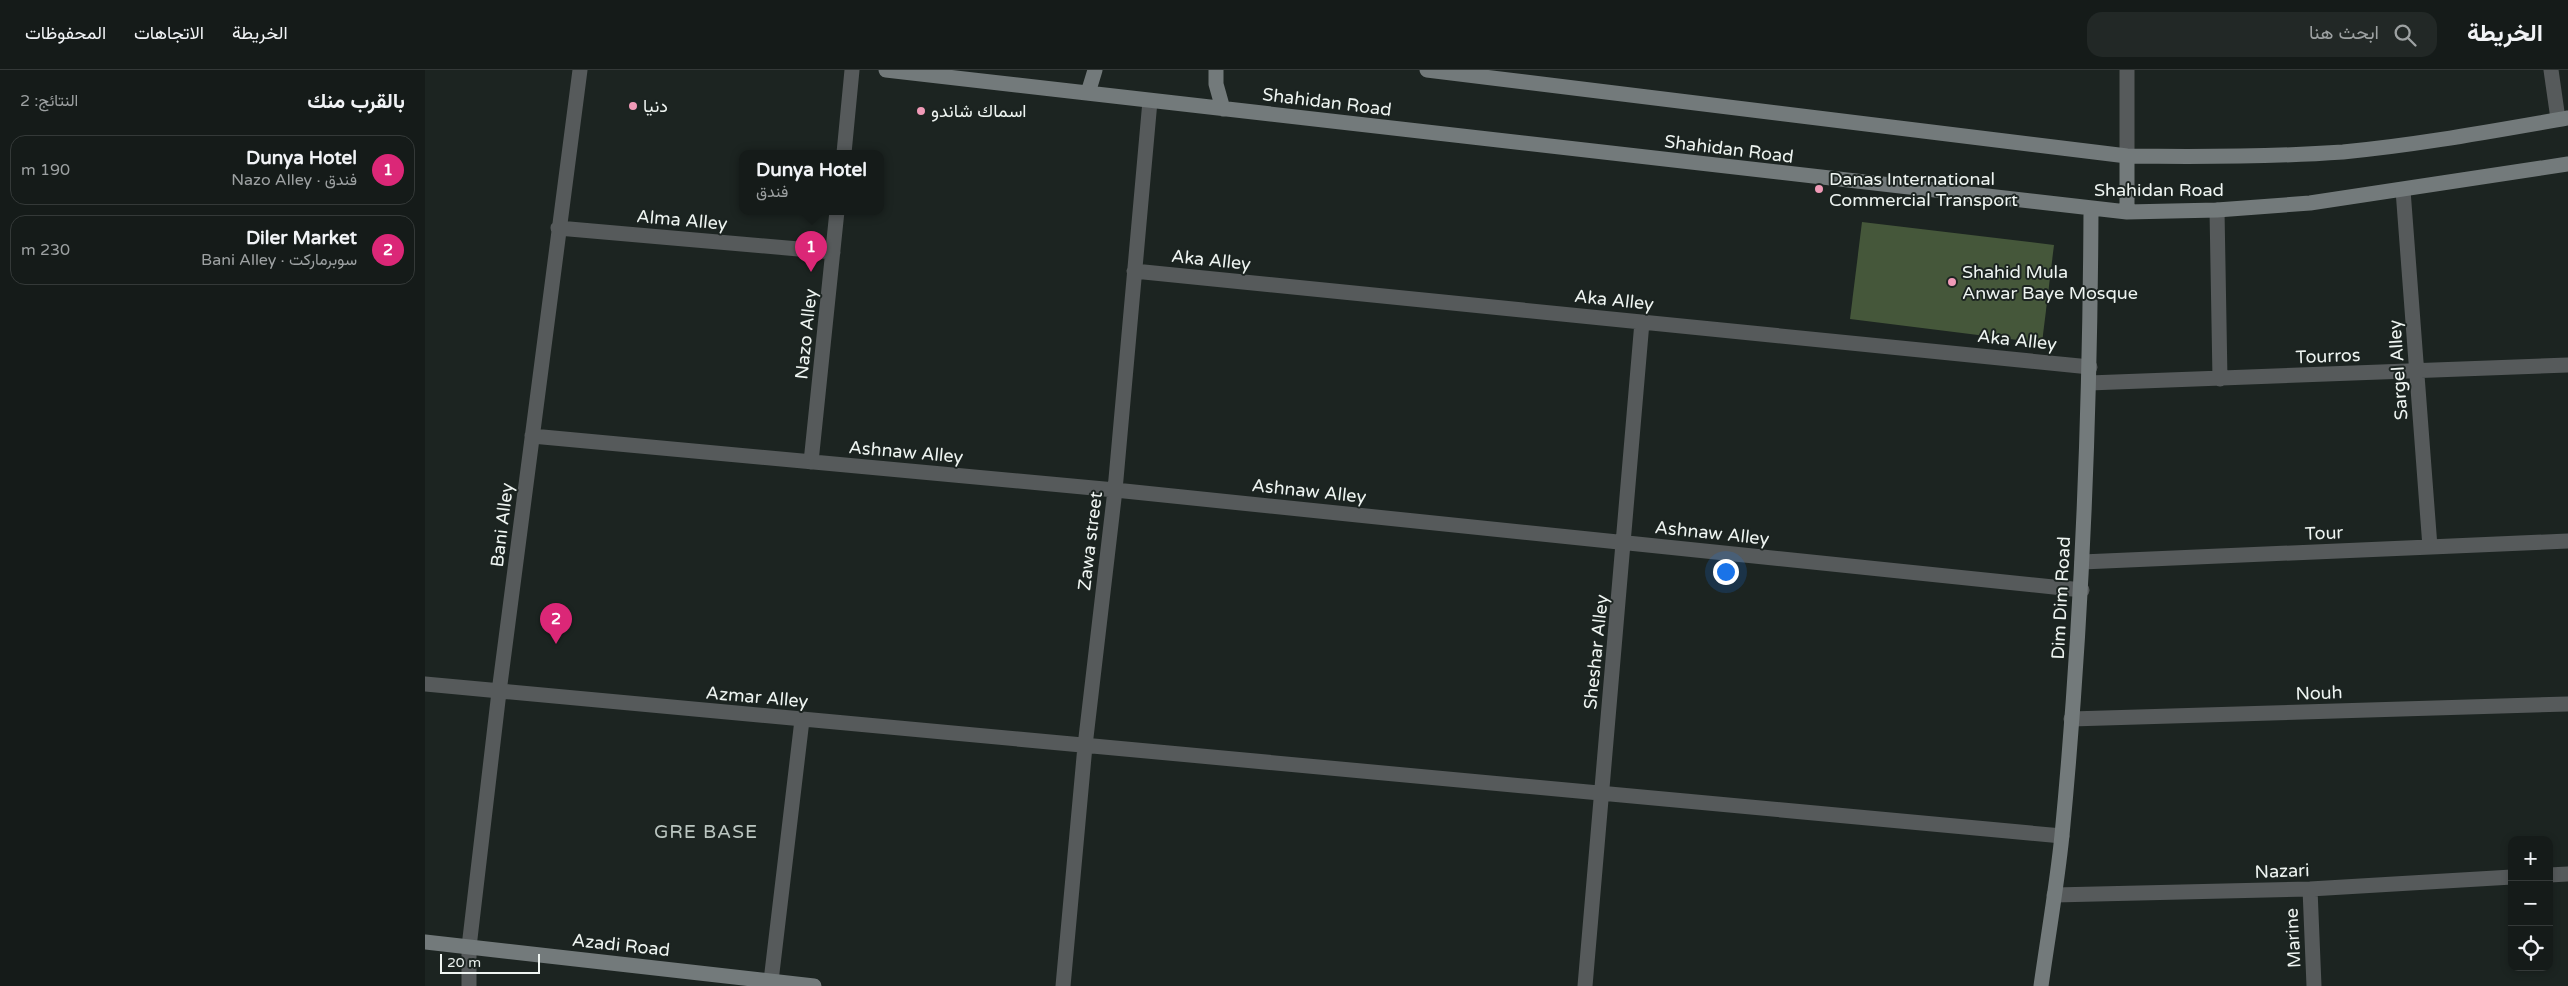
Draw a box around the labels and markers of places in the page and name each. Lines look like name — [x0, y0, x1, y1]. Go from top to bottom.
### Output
place label: دنيا — [643, 95, 668, 117]
marker: دنيا — [627, 100, 639, 112]
place label: اسماك شاندو — [931, 100, 1027, 122]
marker: اسماك شاندو — [915, 105, 927, 117]
place label: Danas International Commercial Transport — [1829, 168, 2018, 211]
marker: Danas International Commercial Transport — [1813, 183, 1825, 195]
pin: 1 — [795, 231, 827, 272]
place label: Shahid Mula Anwar Baye Mosque — [1962, 261, 2138, 304]
marker: Shahid Mula Anwar Baye Mosque — [1946, 276, 1958, 288]
pin: 2 — [540, 603, 572, 644]

